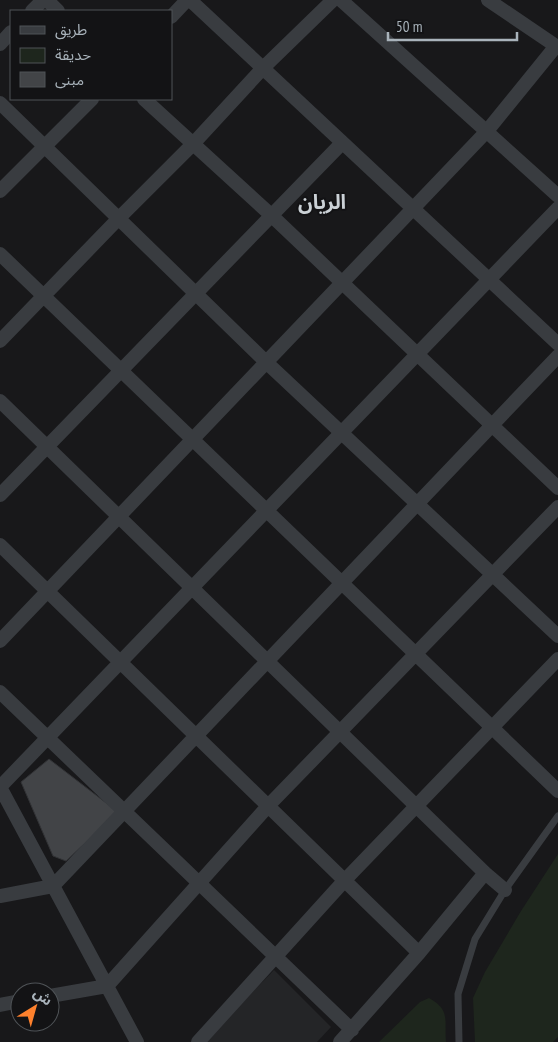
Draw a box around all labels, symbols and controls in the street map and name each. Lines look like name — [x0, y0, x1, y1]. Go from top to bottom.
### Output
legend — [10, 10, 172, 100]
scale bar — [388, 10, 517, 42]
text: 50 m — [396, 17, 422, 36]
text: طريق — [55, 20, 87, 40]
text: حديقة — [55, 45, 91, 64]
text: مبنى — [55, 70, 84, 89]
district label: الريان — [298, 189, 346, 215]
north arrow — [10, 982, 60, 1032]
text: ش — [30, 984, 56, 1010]

